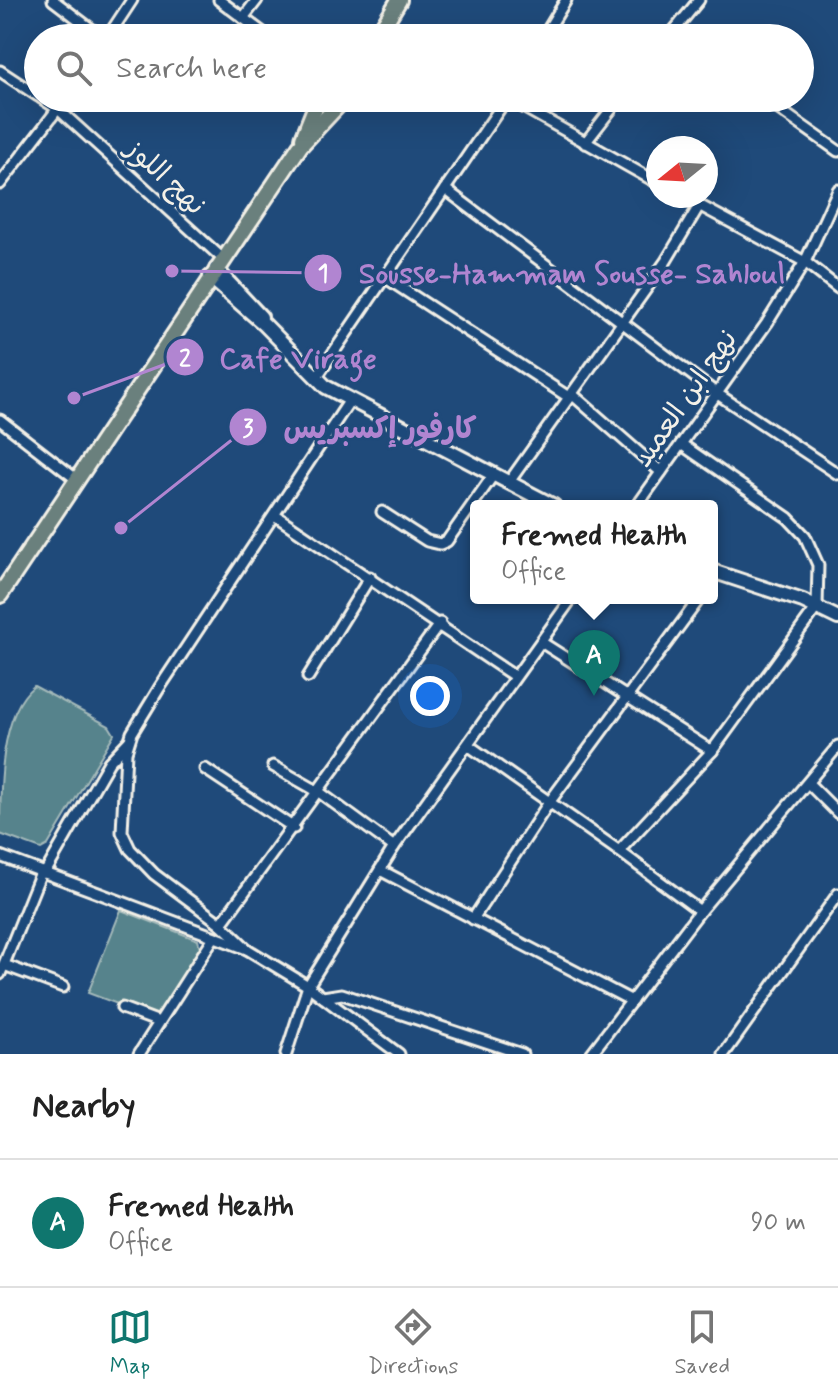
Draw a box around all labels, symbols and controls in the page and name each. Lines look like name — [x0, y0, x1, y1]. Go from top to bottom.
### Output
search box — [24, 24, 814, 112]
icon: search — [52, 46, 96, 90]
text: Search here — [116, 49, 267, 88]
street label: نهج اللوز — [116, 130, 213, 224]
north arrow — [646, 136, 718, 208]
callout: Sousse-Hammam Sousse- Sahloul — [303, 246, 801, 300]
text: Sousse-Hammam Sousse- Sahloul — [359, 255, 785, 294]
text: 1 — [318, 259, 328, 290]
street label: نهج ابن العميد — [625, 323, 747, 475]
callout: Cafe Virage — [165, 330, 391, 384]
text: Cafe Virage — [219, 340, 377, 383]
text: 2 — [179, 344, 191, 375]
callout: كارفور إكسبريس — [228, 400, 493, 454]
text: كارفور إكسبريس — [283, 410, 477, 449]
text: 3 — [243, 414, 254, 445]
popup — [470, 500, 718, 604]
text: Fremed Health — [501, 516, 687, 555]
text: Office — [501, 555, 566, 589]
pin: A — [568, 630, 620, 696]
your location — [410, 676, 450, 716]
text: Nearby — [32, 1084, 136, 1129]
text: Fremed Health — [108, 1187, 294, 1226]
text: A — [49, 1206, 67, 1240]
text: 90 m — [751, 1206, 806, 1240]
text: Office — [108, 1226, 173, 1260]
tab: Map — [108, 1305, 152, 1381]
tab: Directions — [368, 1305, 458, 1381]
tab: Saved — [674, 1305, 730, 1381]

